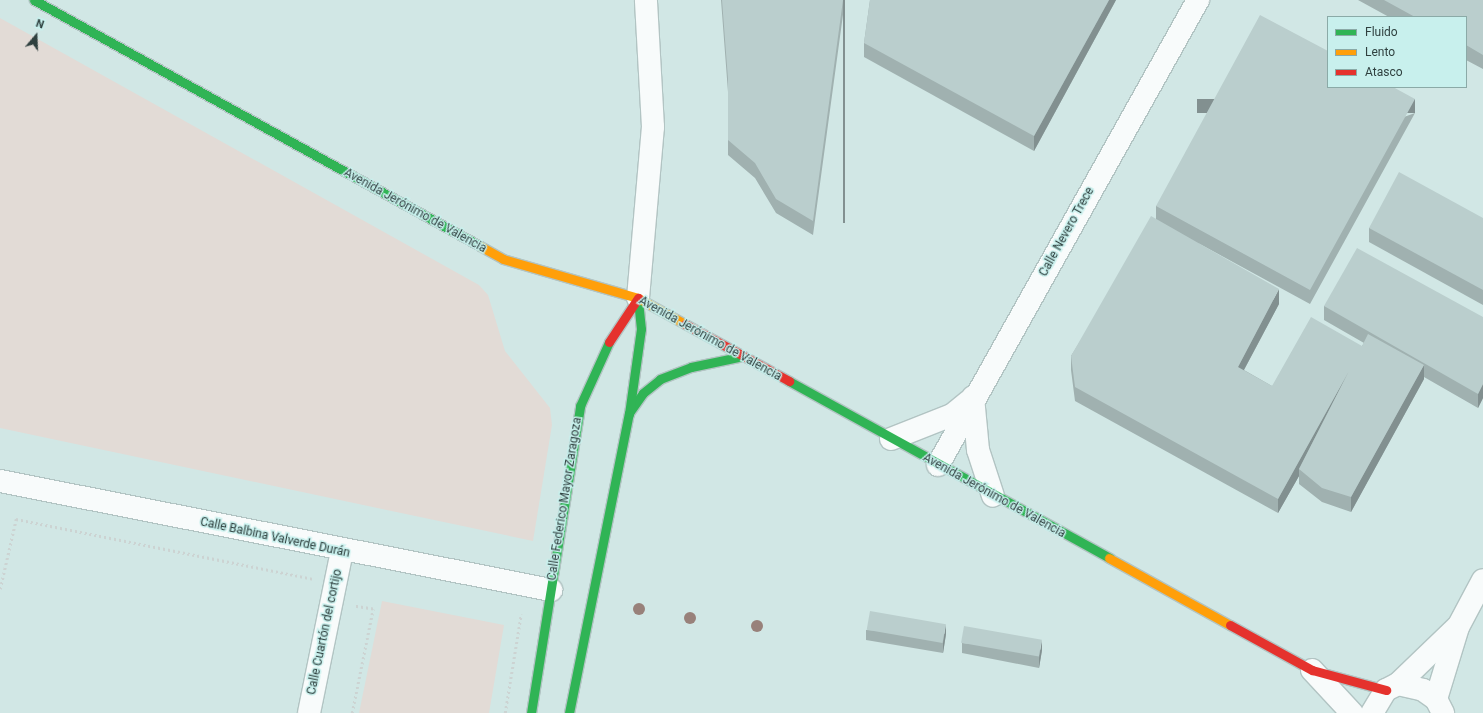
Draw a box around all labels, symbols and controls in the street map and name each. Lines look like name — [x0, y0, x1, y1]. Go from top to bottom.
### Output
north arrow — [16, 16, 56, 56]
legend — [1327, 16, 1467, 88]
text: N — [34, 17, 46, 32]
text: Fluido — [1365, 25, 1398, 39]
text: Lento — [1365, 45, 1395, 59]
text: Atasco — [1365, 65, 1403, 79]
street label: Avenida Jerónimo de Valencia — [341, 166, 489, 256]
street label: Calle Nevero Trece — [1036, 185, 1098, 279]
street label: Avenida Jerónimo de Valencia — [636, 294, 784, 384]
street label: Calle Federico Mayor Zaragoza — [545, 416, 585, 582]
street label: Avenida Jerónimo de Valencia — [920, 451, 1068, 541]
street label: Calle Balbina Valverde Durán — [199, 515, 351, 561]
street label: Calle Cuartón del cortijo — [305, 568, 345, 696]

